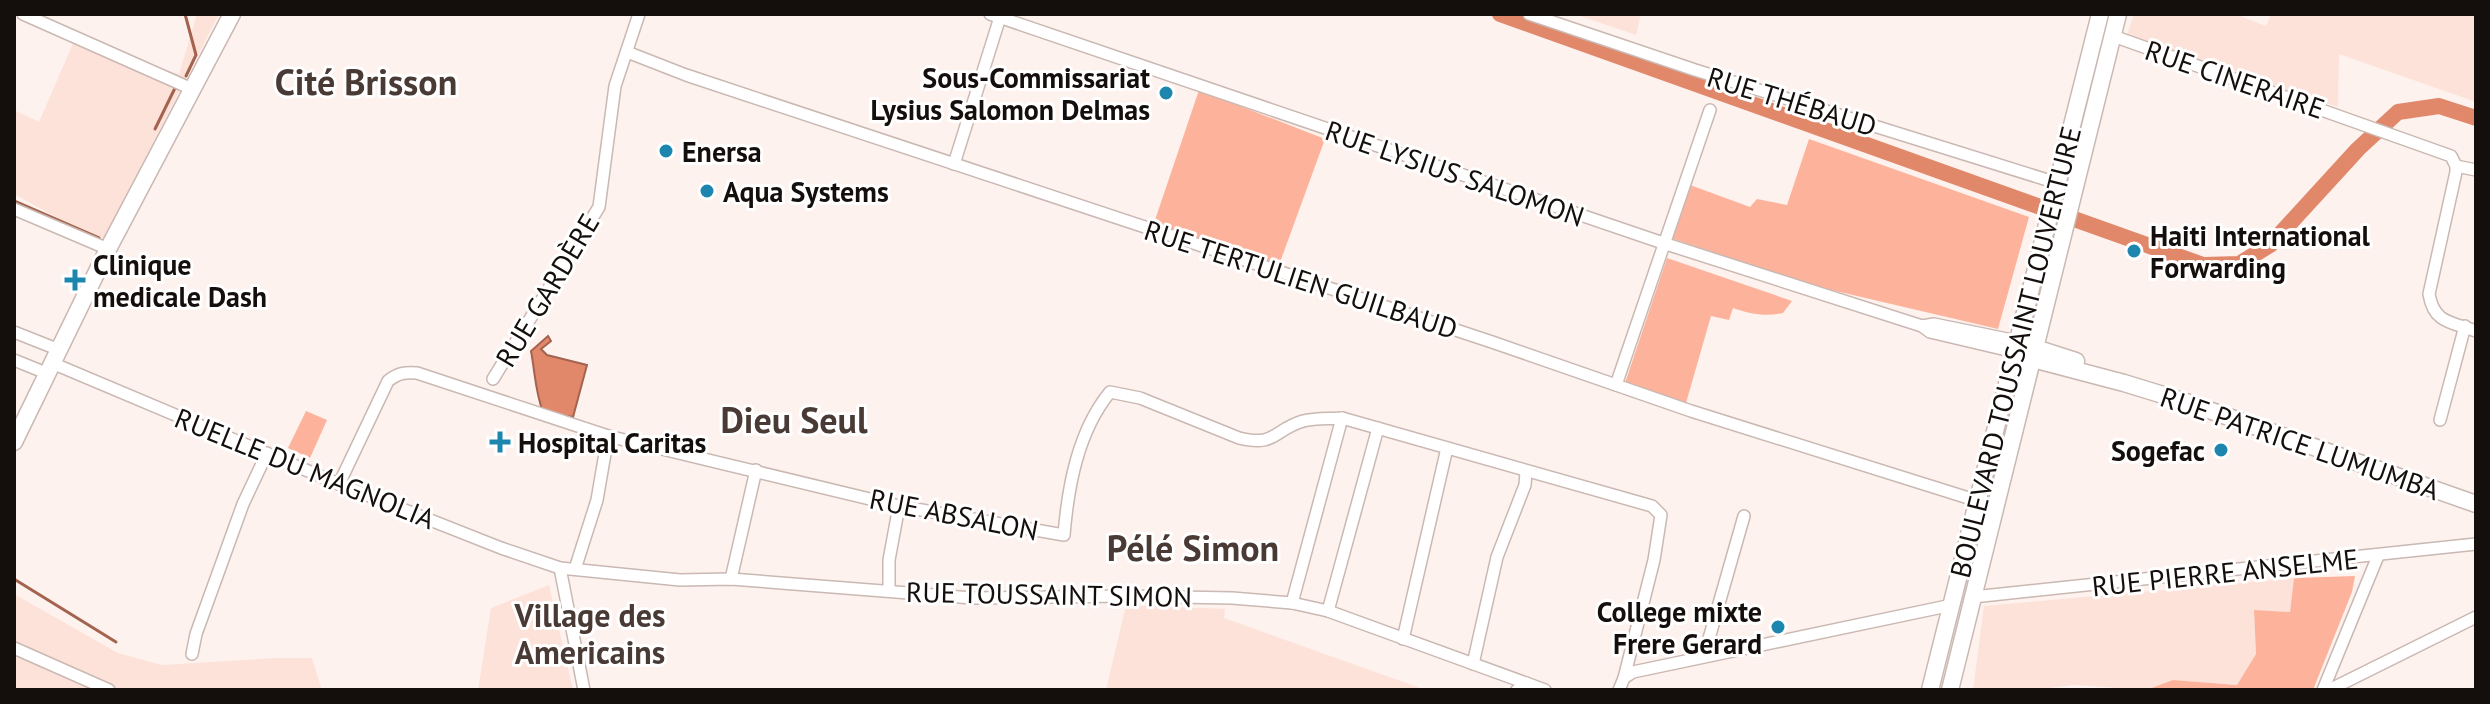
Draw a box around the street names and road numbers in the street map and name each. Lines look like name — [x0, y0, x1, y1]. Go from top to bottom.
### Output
street label: RUE CINERAIRE — [2140, 31, 2330, 127]
street label: RUE THÉBAUD — [1703, 58, 1881, 144]
street label: RUE LYSIUS SALOMON — [1321, 111, 1589, 235]
street label: BOULEVARD TOUSSAINT LOUVERTURE — [1941, 122, 2089, 582]
street label: RUE GARDÈRE — [487, 207, 607, 373]
street label: RUE TERTULIEN GUILBAUD — [1140, 211, 1462, 347]
street label: RUE PATRICE LUMUMBA — [2156, 378, 2445, 508]
street label: RUELLE DU MAGNOLIA — [169, 399, 441, 537]
street label: RUE ABSALON — [866, 480, 1042, 548]
street label: RUE PIERRE ANSELME — [2090, 540, 2360, 604]
street label: RUE TOUSSAINT SIMON — [906, 573, 1192, 615]

